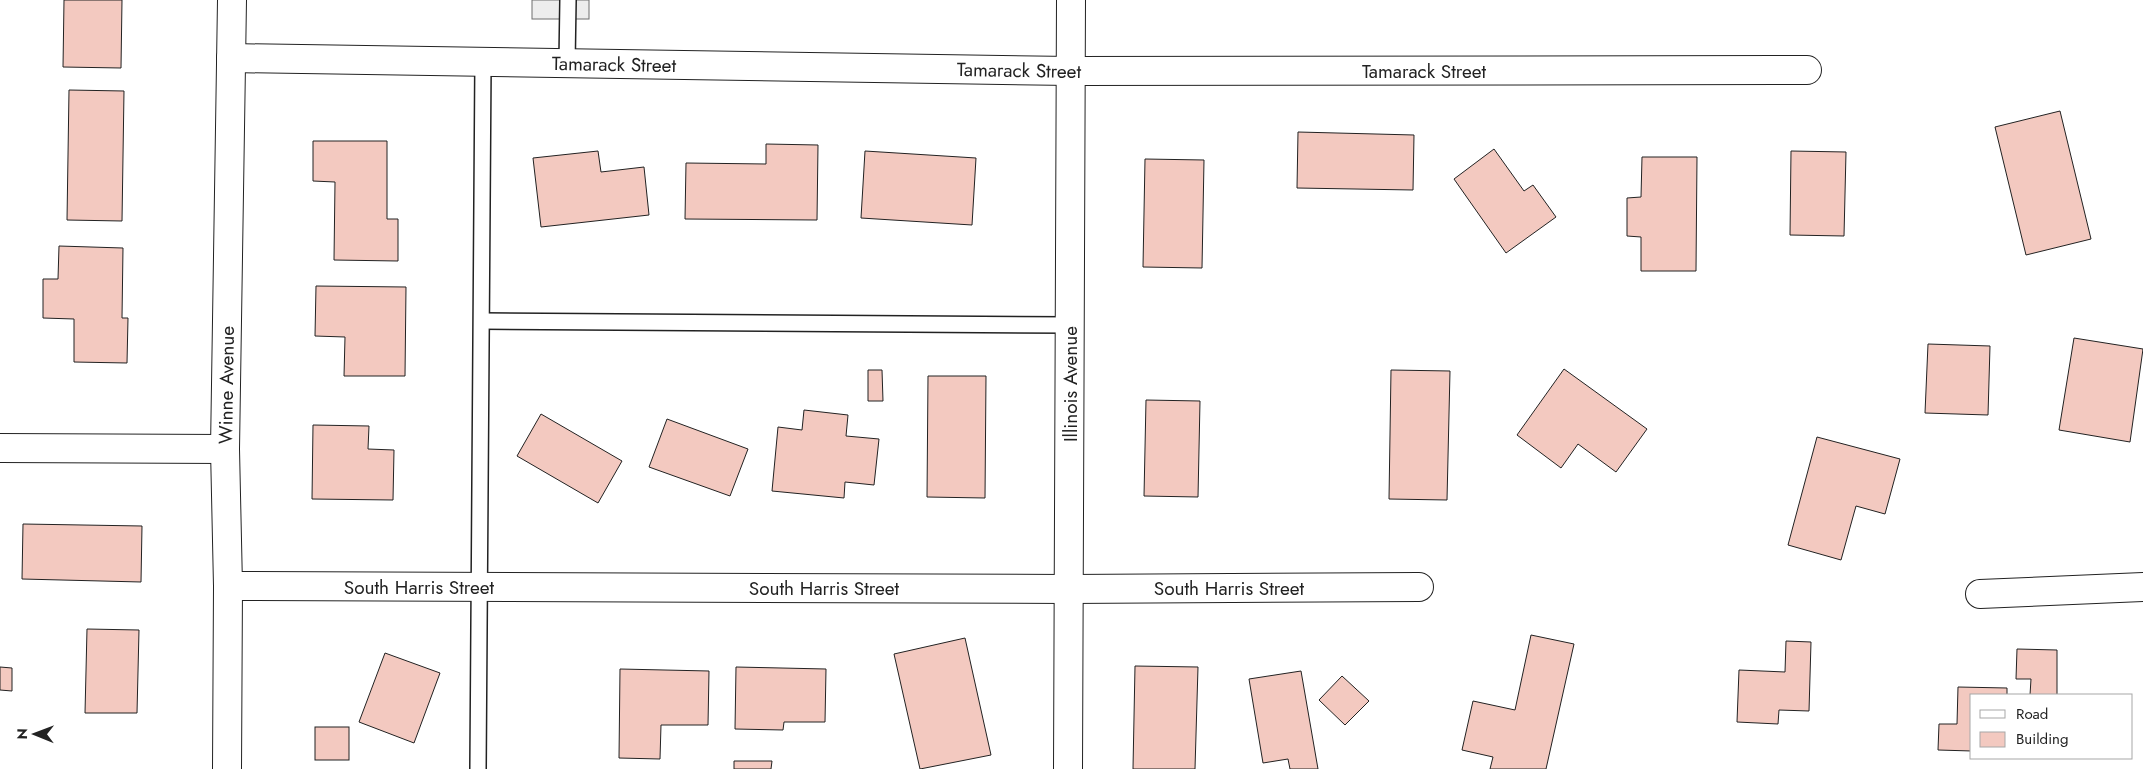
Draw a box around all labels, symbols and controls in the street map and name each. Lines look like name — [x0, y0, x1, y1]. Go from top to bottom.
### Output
street label: Tamarack Street — [552, 50, 677, 79]
street label: Tamarack Street — [957, 56, 1082, 85]
street label: Tamarack Street — [1362, 58, 1487, 85]
street label: Winne Avenue — [212, 325, 241, 444]
street label: Illinois Avenue — [1057, 326, 1084, 442]
street label: South Harris Street — [344, 574, 495, 601]
street label: South Harris Street — [749, 575, 900, 602]
street label: South Harris Street — [1154, 575, 1305, 602]
legend — [1970, 694, 2133, 759]
text: Road — [2016, 703, 2048, 725]
north arrow — [10, 709, 60, 759]
text: N — [12, 728, 32, 740]
text: Building — [2016, 728, 2068, 750]

